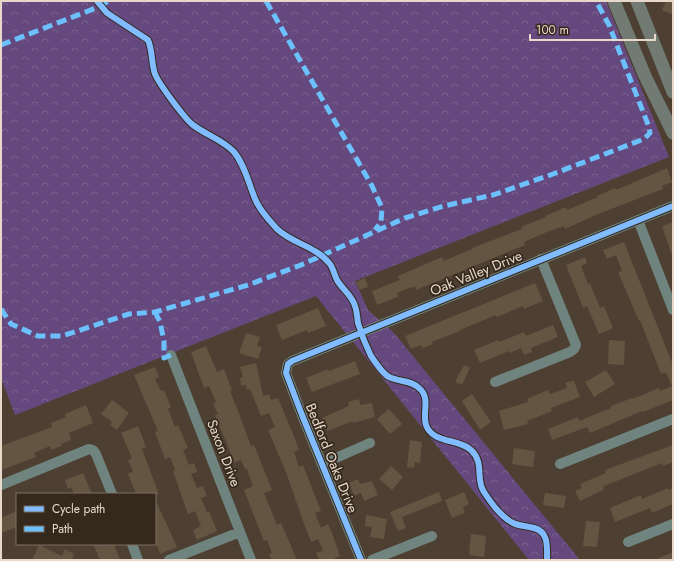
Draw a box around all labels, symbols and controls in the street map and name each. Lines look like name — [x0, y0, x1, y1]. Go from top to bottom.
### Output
scale bar — [530, 16, 655, 42]
text: 100 m — [536, 21, 569, 39]
street label: Oak Valley Drive — [427, 245, 525, 301]
street label: Bedford Oaks Drive — [301, 400, 363, 516]
street label: Saxon Drive — [202, 417, 246, 489]
legend — [16, 493, 156, 545]
text: Cycle path — [52, 500, 105, 518]
text: Path — [52, 520, 73, 538]

